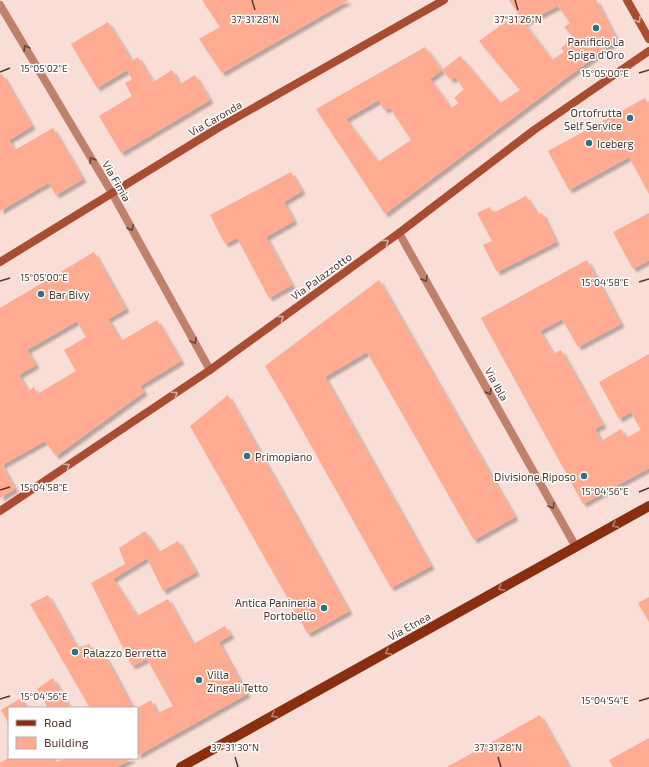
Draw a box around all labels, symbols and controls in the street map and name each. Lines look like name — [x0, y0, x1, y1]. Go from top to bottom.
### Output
text: 37°31'28"N — [231, 13, 279, 25]
text: 37°31'26"N — [494, 13, 542, 25]
one-way arrow — [633, 16, 641, 23]
marker: Panificio La Spiga d'Oro — [591, 23, 601, 33]
place label: Panificio La Spiga d'Oro — [568, 35, 624, 61]
one-way arrow — [23, 45, 30, 52]
text: 15°05'02"E — [20, 62, 68, 74]
text: 15°05'00"E — [581, 67, 629, 79]
street label: Via Caronda — [186, 97, 244, 139]
place label: Ortofrutta Self Service — [564, 106, 622, 132]
marker: Ortofrutta Self Service — [625, 113, 635, 123]
place label: Iceberg — [597, 137, 634, 150]
marker: Iceberg — [584, 138, 594, 148]
one-way arrow — [89, 157, 96, 164]
street label: Via Fimia — [100, 158, 134, 204]
one-way arrow — [126, 223, 133, 231]
one-way arrow — [382, 240, 389, 247]
street label: Via Palazzotto — [288, 250, 354, 302]
text: 15°05'00"E — [20, 271, 68, 283]
one-way arrow — [420, 275, 427, 282]
text: 15°04'58"E — [581, 276, 629, 288]
place label: Bar Bivy — [49, 288, 90, 301]
marker: Bar Bivy — [36, 289, 46, 299]
one-way arrow — [277, 316, 284, 323]
one-way arrow — [189, 337, 197, 344]
street label: Via Ibla — [482, 365, 512, 403]
one-way arrow — [484, 388, 491, 395]
one-way arrow — [171, 391, 178, 398]
place label: Primopiano — [255, 450, 312, 463]
marker: Primopiano — [242, 451, 252, 461]
one-way arrow — [63, 464, 70, 471]
place label: Divisione Riposo — [494, 470, 576, 483]
marker: Divisione Riposo — [579, 471, 589, 481]
text: 15°04'58"E — [20, 481, 68, 493]
text: 15°04'56"E — [581, 485, 629, 497]
one-way arrow — [548, 501, 555, 509]
one-way arrow — [612, 521, 619, 528]
one-way arrow — [498, 584, 505, 591]
place label: Antica Panineria Portobello — [235, 596, 316, 622]
marker: Antica Panineria Portobello — [319, 603, 329, 613]
street label: Via Etnea — [385, 609, 433, 643]
place label: Palazzo Berretta — [83, 646, 166, 659]
marker: Palazzo Berretta — [70, 647, 80, 657]
one-way arrow — [385, 647, 392, 654]
place label: Villa Zingali Tetto — [207, 668, 268, 694]
marker: Villa Zingali Tetto — [194, 675, 204, 685]
text: 15°04'56"E — [20, 690, 68, 702]
text: 15°04'54"E — [581, 694, 629, 706]
legend — [8, 707, 138, 759]
one-way arrow — [271, 710, 278, 718]
text: Road — [44, 715, 72, 729]
text: Building — [44, 735, 89, 749]
text: 37°31'30"N — [211, 741, 259, 753]
text: 37°31'28"N — [474, 741, 522, 753]

